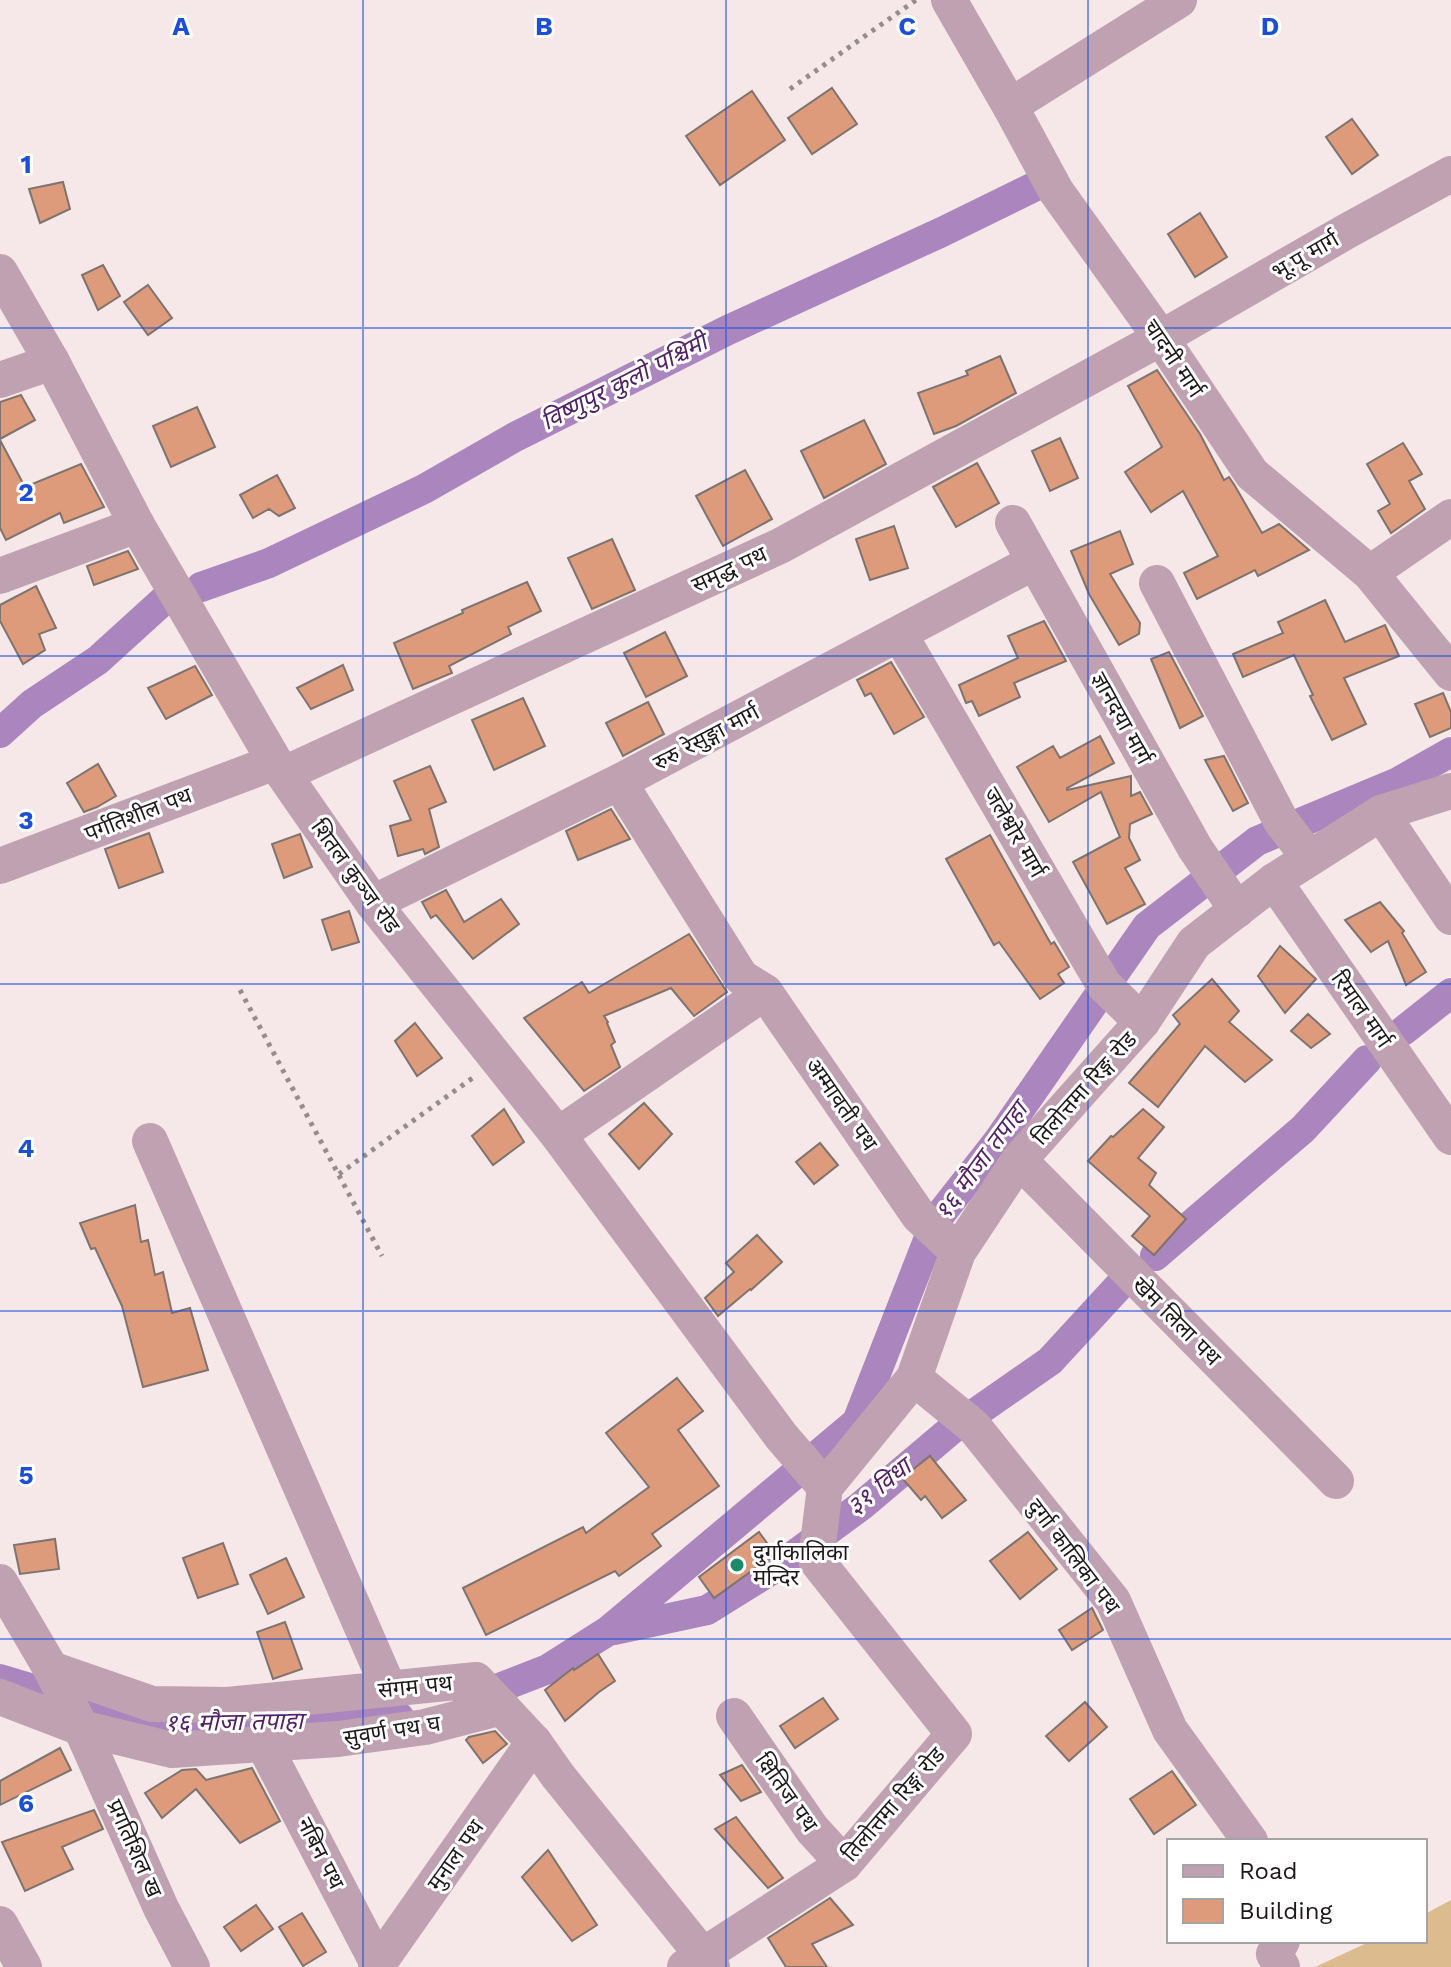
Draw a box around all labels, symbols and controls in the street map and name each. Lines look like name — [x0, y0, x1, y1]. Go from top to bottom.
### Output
text: A — [172, 11, 190, 41]
text: B — [535, 11, 553, 41]
text: C — [898, 11, 916, 41]
text: D — [1261, 11, 1279, 41]
text: 1 — [20, 149, 32, 179]
street label: भू.पू मार्ग — [1268, 226, 1345, 286]
street label: चादनी मार्ग — [1139, 315, 1209, 403]
water label: विष्णुपुर कुलो पश्चिमी — [536, 326, 716, 437]
text: 2 — [18, 477, 34, 507]
street label: समृद्ध पथ — [688, 541, 772, 599]
street label: ज्ञानदया मार्ग — [1086, 668, 1157, 769]
street label: रुरु रेसुङ्गा मार्ग — [649, 698, 765, 777]
street label: पर्गतिशील पथ — [81, 782, 196, 846]
street label: जलेश्वोर मार्ग — [979, 782, 1052, 883]
text: 3 — [18, 805, 34, 835]
street label: शितल कुञ्ज रोड — [305, 815, 405, 939]
street label: रिमाल मार्ग — [1326, 966, 1397, 1053]
street label: तिलोत्तमा रिङ्ग रोड — [1027, 1027, 1142, 1150]
street label: अम्मावती पथ — [801, 1053, 883, 1156]
water label: १६ मौजा तपाहा — [929, 1093, 1036, 1225]
text: 4 — [18, 1133, 35, 1163]
street label: खेम लिला पथ — [1128, 1272, 1227, 1371]
water label: ३१ विधा — [842, 1450, 920, 1521]
text: 5 — [18, 1460, 34, 1490]
street label: दुर्गा कालिका पथ — [1021, 1494, 1125, 1621]
place label: दुर्गाकालिका मन्दिर — [753, 1540, 849, 1590]
marker: दुर्गाकालिका मन्दिर — [728, 1556, 746, 1574]
street label: संगम पथ — [377, 1670, 454, 1703]
water label: १६ मौजा तपाहा — [165, 1707, 308, 1737]
street label: सुवर्ण पथ घ — [342, 1710, 444, 1752]
street label: तिलोत्तमा रिङ्ग रोड — [837, 1742, 950, 1866]
street label: क्षितिज पथ — [751, 1748, 823, 1837]
text: 6 — [18, 1788, 34, 1818]
street label: प्रगतिशिल ख — [102, 1796, 168, 1902]
street label: नबिन पथ — [292, 1813, 350, 1894]
street label: मुनाल पथ — [422, 1815, 491, 1896]
legend — [1167, 1839, 1427, 1943]
text: Road — [1239, 1857, 1298, 1885]
text: Building — [1239, 1897, 1332, 1925]

